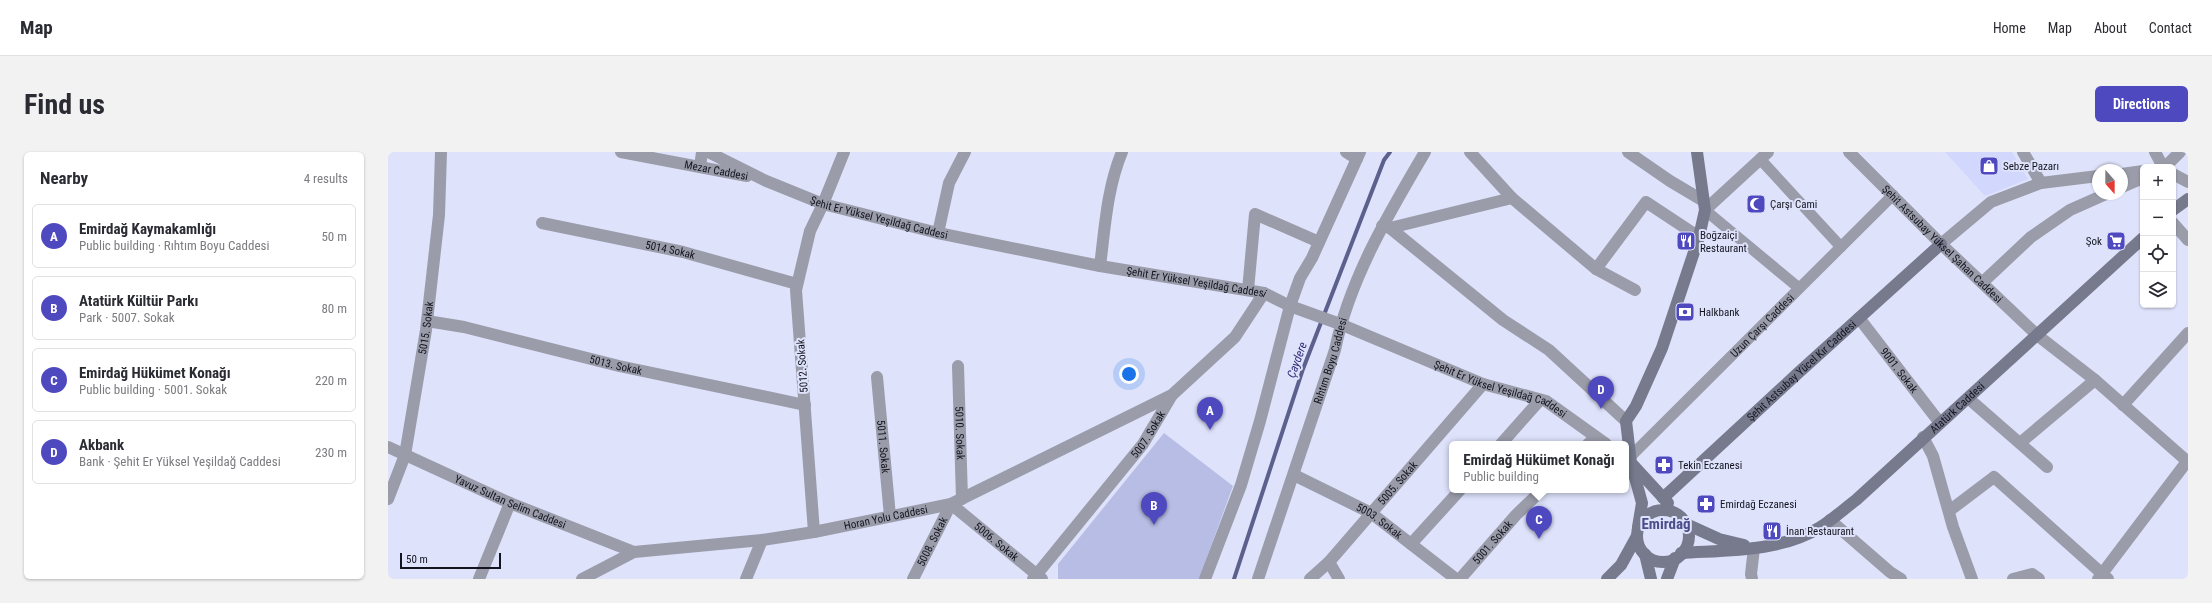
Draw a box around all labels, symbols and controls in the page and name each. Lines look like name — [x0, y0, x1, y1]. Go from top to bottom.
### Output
text: Map — [20, 16, 53, 39]
text: Home — [1993, 20, 2026, 36]
text: Map — [2048, 20, 2072, 36]
text: About — [2094, 20, 2127, 36]
text: Contact — [2149, 20, 2192, 36]
button: Directions — [2095, 86, 2188, 122]
text: Find us — [24, 88, 105, 121]
shop icon: Sebze Pazarı — [1978, 155, 2000, 177]
street label: Mezar Caddesi — [683, 158, 749, 183]
place label: Sebze Pazarı — [2003, 160, 2059, 173]
north arrow — [2092, 164, 2128, 200]
map controls — [2140, 164, 2176, 308]
button: + — [2140, 164, 2176, 200]
text: Nearby — [40, 168, 88, 188]
text: 4 results — [304, 171, 348, 186]
street label: Şehit Astsubay Yüksel Şahan Caddesi — [1879, 183, 2005, 306]
mosque icon: Çarşı Cami — [1745, 193, 1767, 215]
street label: Şehit Er Yüksel Yeşildağ Caddesi — [808, 194, 949, 242]
place label: Çarşı Cami — [1770, 198, 1817, 211]
button: − — [2140, 200, 2176, 236]
text: Emirdağ Kaymakamlığı — [79, 220, 216, 238]
text: A — [50, 229, 58, 244]
text: 50 m — [321, 229, 347, 244]
place label: Boğzaiçi Restaurant — [1700, 229, 1747, 255]
restaurant icon: Boğzaiçi Restaurant — [1675, 230, 1697, 252]
supermarket icon: Şok — [2105, 230, 2127, 252]
place label: Şok — [2086, 235, 2102, 248]
button: locate — [2140, 236, 2176, 272]
text: Public building · Rıhtım Boyu Caddesi — [79, 238, 269, 253]
street label: 5014 Sokak — [644, 238, 697, 262]
street label: Şehit Er Yüksel Yeşildağ Caddesi — [1125, 264, 1269, 300]
button: layers — [2140, 272, 2176, 308]
street label: Uzun Çarşı Caddesi — [1728, 291, 1797, 360]
text: Atatürk Kültür Parkı — [79, 292, 198, 310]
text: B — [50, 301, 58, 316]
text: 80 m — [321, 301, 347, 316]
street label: 5015. Sokak — [416, 301, 436, 356]
bank icon: Halkbank — [1674, 301, 1696, 323]
place label: Halkbank — [1699, 306, 1740, 319]
text: Park · 5007. Sokak — [79, 310, 175, 325]
street label: Rıhtım Boyu Caddesi — [1311, 316, 1350, 406]
street label: Şehit Astsubay Yücel Kır Caddesi — [1744, 318, 1859, 424]
street label: 5012. Sokak — [794, 339, 811, 393]
water label: Çaydere — [1284, 340, 1310, 380]
street label: 9001. Sokak — [1877, 345, 1920, 396]
street label: 5013. Sokak — [588, 353, 643, 378]
street label: Şehit Er Yüksel Yeşildağ Caddesi — [1432, 358, 1569, 421]
text: Emirdağ Hükümet Konağı — [79, 364, 231, 382]
your location — [1119, 364, 1139, 384]
text: C — [50, 373, 58, 388]
text: 220 m — [315, 373, 347, 388]
pin: D — [1588, 376, 1614, 409]
street label: Atatürk Caddesi — [1927, 380, 1987, 436]
text: Public building · 5001. Sokak — [79, 382, 227, 397]
pin: A — [1197, 397, 1223, 430]
street label: 5010. Sokak — [952, 406, 967, 460]
street label: 5007. Sokak — [1128, 408, 1168, 461]
street label: 5011. Sokak — [874, 419, 892, 474]
text: Akbank — [79, 436, 124, 454]
popup — [1449, 441, 1629, 493]
text: D — [50, 445, 58, 460]
text: 230 m — [315, 445, 347, 460]
text: Emirdağ Hükümet Konağı — [1463, 451, 1615, 469]
text: Bank · Şehit Er Yüksel Yeşildağ Caddesi — [79, 454, 281, 469]
pharmacy icon: Tekin Eczanesi — [1653, 454, 1675, 476]
street label: 5005. Sokak — [1375, 459, 1420, 508]
place label: Tekin Eczanesi — [1678, 459, 1742, 472]
text: Public building — [1463, 469, 1539, 484]
street label: Yavuz Sultan Selim Caddesi — [452, 472, 568, 531]
pin: B — [1141, 492, 1167, 525]
pharmacy icon: Emirdağ Eczanesi — [1695, 493, 1717, 515]
place label: Emirdağ Eczanesi — [1720, 498, 1797, 511]
street label: 5003. Sokak — [1354, 501, 1405, 542]
street label: Horan Yolu Caddesi — [843, 503, 929, 533]
pin: C — [1526, 506, 1552, 539]
street label: 5008. Sokak — [915, 515, 950, 569]
district label: Emirdağ — [1641, 515, 1691, 533]
street label: 5001. Sokak — [1470, 518, 1515, 567]
street label: 5006. Sokak — [971, 520, 1021, 564]
restaurant icon: İnan Restaurant — [1761, 520, 1783, 542]
place label: İnan Restaurant — [1786, 525, 1854, 538]
scale bar — [400, 551, 501, 570]
text: 50 m — [406, 553, 428, 566]

